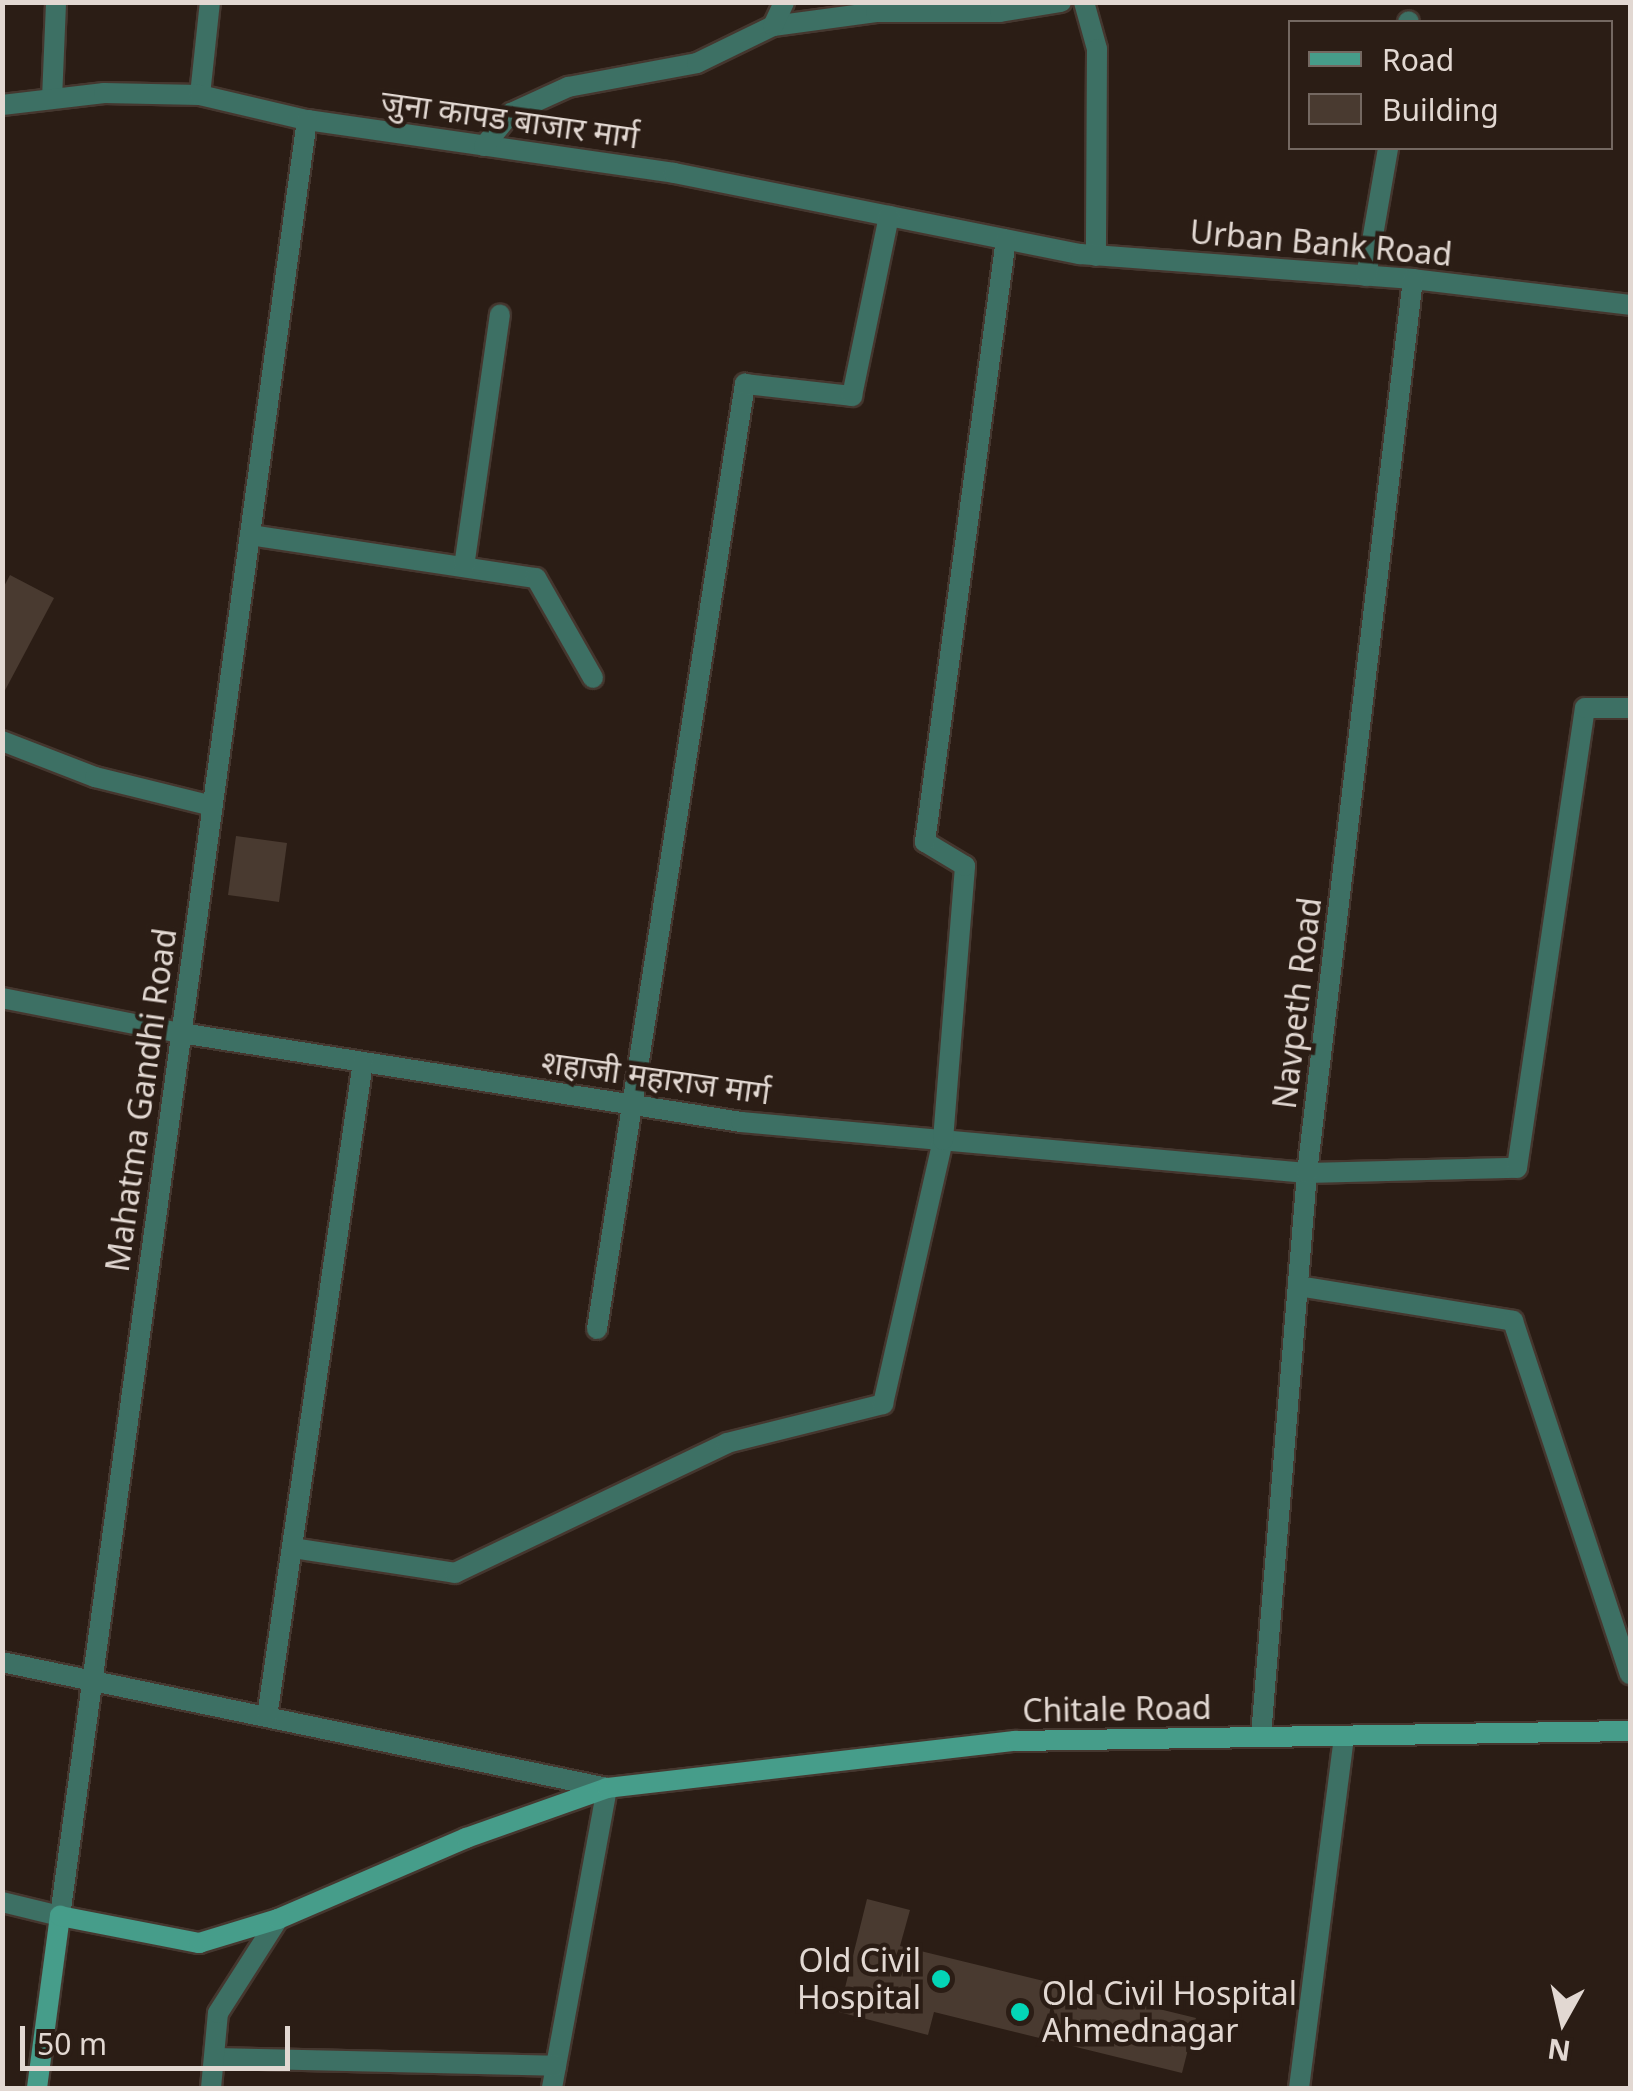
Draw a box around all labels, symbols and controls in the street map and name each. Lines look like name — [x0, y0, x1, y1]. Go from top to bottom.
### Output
legend — [1288, 20, 1613, 150]
text: Road — [1382, 39, 1454, 80]
street label: जुना कापड बाजार मार्ग — [379, 82, 641, 156]
text: Building — [1382, 89, 1499, 130]
street label: Urban Bank Road — [1188, 212, 1454, 274]
street label: Navpeth Road — [1265, 895, 1329, 1111]
street label: Mahatma Gandhi Road — [98, 926, 184, 1274]
street label: शहाजी महाराज मार्ग — [539, 1042, 773, 1112]
street label: Chitale Road — [1022, 1688, 1212, 1730]
place label: Old Civil Hospital — [797, 1942, 921, 2017]
marker: Old Civil Hospital — [930, 1968, 952, 1990]
north arrow — [1513, 1971, 1613, 2071]
place label: Old Civil Hospital Ahmednagar — [1042, 1975, 1297, 2050]
marker: Old Civil Hospital Ahmednagar — [1007, 1999, 1033, 2025]
scale bar — [25, 2006, 295, 2068]
text: 50 m — [37, 2023, 107, 2064]
text: N — [1545, 2030, 1573, 2071]

